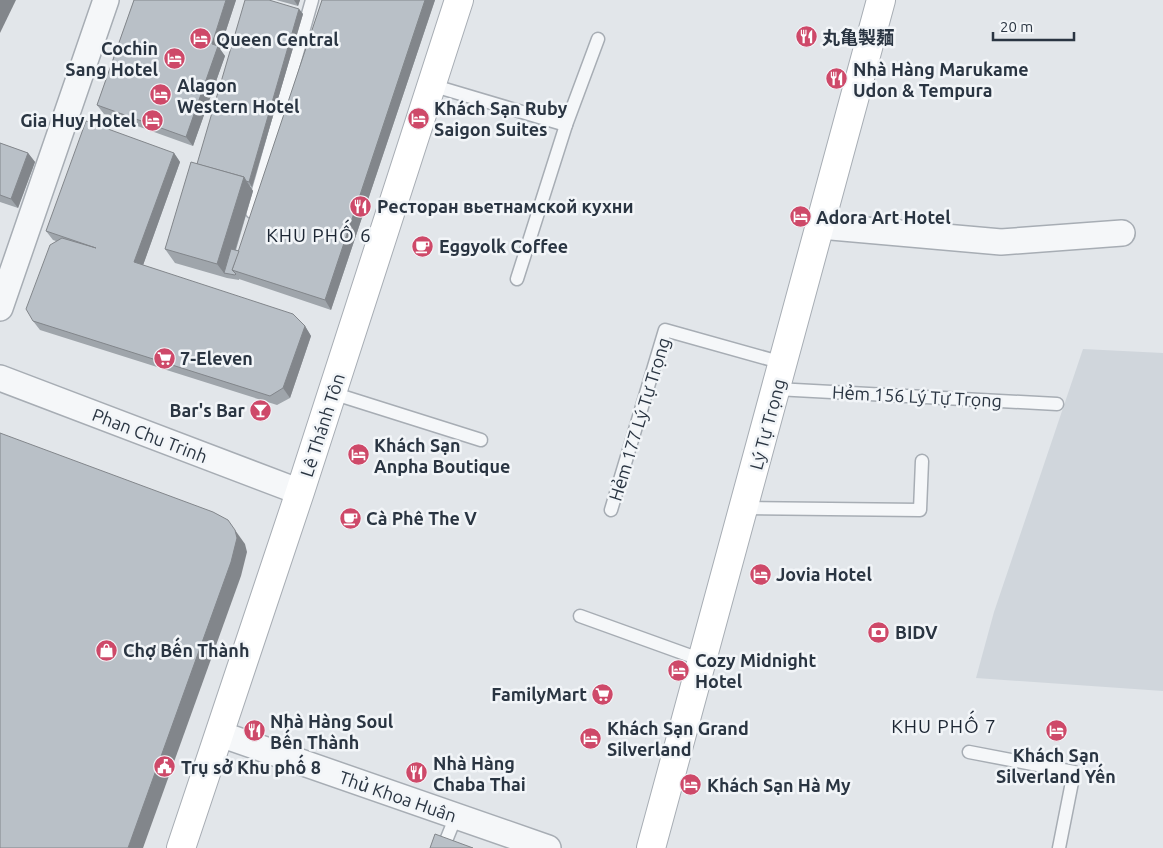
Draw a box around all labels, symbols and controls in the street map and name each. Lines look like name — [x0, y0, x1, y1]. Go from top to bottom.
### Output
scale bar — [993, 10, 1074, 42]
text: 20 m — [1000, 18, 1033, 35]
restaurant icon: 丸亀製麺 — [794, 25, 818, 49]
hotel icon: Queen Central — [188, 27, 212, 51]
place label: 丸亀製麺 — [822, 27, 894, 47]
place label: Queen Central — [216, 29, 339, 49]
place label: Cochin Sang Hotel — [65, 38, 159, 79]
hotel icon: Cochin Sang Hotel — [162, 46, 186, 70]
place label: Nhà Hàng Marukame Udon & Tempura — [853, 59, 1029, 100]
restaurant icon: Nhà Hàng Marukame Udon & Tempura — [825, 67, 849, 91]
place label: Alagon Western Hotel — [177, 75, 300, 116]
hotel icon: Alagon Western Hotel — [149, 83, 173, 107]
place label: Khách Sạn Ruby Saigon Suites — [434, 98, 568, 139]
hotel icon: Khách Sạn Ruby Saigon Suites — [406, 106, 430, 130]
hotel icon: Gia Huy Hotel — [140, 108, 164, 132]
place label: Gia Huy Hotel — [20, 110, 137, 130]
restaurant icon: Ресторан вьетнамской кухни — [349, 194, 373, 218]
place label: Ресторан вьетнамской кухни — [377, 196, 633, 216]
hotel icon: Adora Art Hotel — [788, 205, 812, 229]
place label: Adora Art Hotel — [816, 207, 951, 227]
district label: KHU PHỐ 6 — [266, 219, 372, 246]
cafe icon: Eggyolk Coffee — [411, 234, 435, 258]
place label: Eggyolk Coffee — [439, 236, 568, 256]
street label: Hẻm 177 Lý Tự Trọng — [605, 335, 673, 503]
supermarket icon: 7-Eleven — [152, 346, 176, 370]
place label: 7-Eleven — [180, 348, 253, 368]
street label: Lê Thánh Tôn — [296, 371, 348, 479]
street label: Lý Tự Trọng — [745, 376, 789, 472]
street label: Hẻm 156 Lý Tự Trọng — [832, 382, 1002, 410]
bar icon: Bar's Bar — [249, 398, 273, 422]
place label: Bar's Bar — [170, 400, 246, 420]
street label: Phan Chu Trinh — [90, 404, 210, 466]
place label: Khách Sạn Anpha Boutique — [374, 435, 510, 476]
hotel icon: Khách Sạn Anpha Boutique — [346, 443, 370, 467]
cafe icon: Cà Phê The V — [338, 506, 362, 530]
place label: Cà Phê The V — [366, 508, 477, 528]
hotel icon: Jovia Hotel — [748, 562, 772, 586]
place label: Jovia Hotel — [776, 564, 872, 584]
bank icon: BIDV — [867, 620, 891, 644]
place label: BIDV — [895, 622, 938, 642]
place label: Chợ Bến Thành — [123, 637, 249, 660]
shop icon: Chợ Bến Thành — [95, 638, 119, 662]
place label: Cozy Midnight Hotel — [695, 650, 816, 691]
hotel icon: Cozy Midnight Hotel — [667, 658, 691, 682]
supermarket icon: FamilyMart — [591, 682, 615, 706]
place label: FamilyMart — [491, 684, 587, 704]
district label: KHU PHỐ 7 — [891, 710, 997, 737]
place label: Nhà Hàng Soul Bến Thành — [270, 711, 394, 752]
place label: Khách Sạn Grand Silverland — [607, 718, 749, 759]
hotel icon: Khách Sạn Silverland Yến — [1044, 718, 1068, 742]
restaurant icon: Nhà Hàng Soul Bến Thành — [242, 719, 266, 743]
hotel icon: Khách Sạn Grand Silverland — [579, 726, 603, 750]
place label: Khách Sạn Silverland Yến — [996, 745, 1116, 786]
place label: Nhà Hàng Chaba Thai — [433, 753, 526, 794]
place label: Trụ sở Khu phố 8 — [181, 754, 321, 777]
public building icon: Trụ sở Khu phố 8 — [153, 755, 177, 779]
restaurant icon: Nhà Hàng Chaba Thai — [405, 761, 429, 785]
street label: Thủ Khoa Huân — [337, 767, 459, 825]
hotel icon: Khách Sạn Hà My — [679, 773, 703, 797]
place label: Khách Sạn Hà My — [707, 775, 851, 795]

